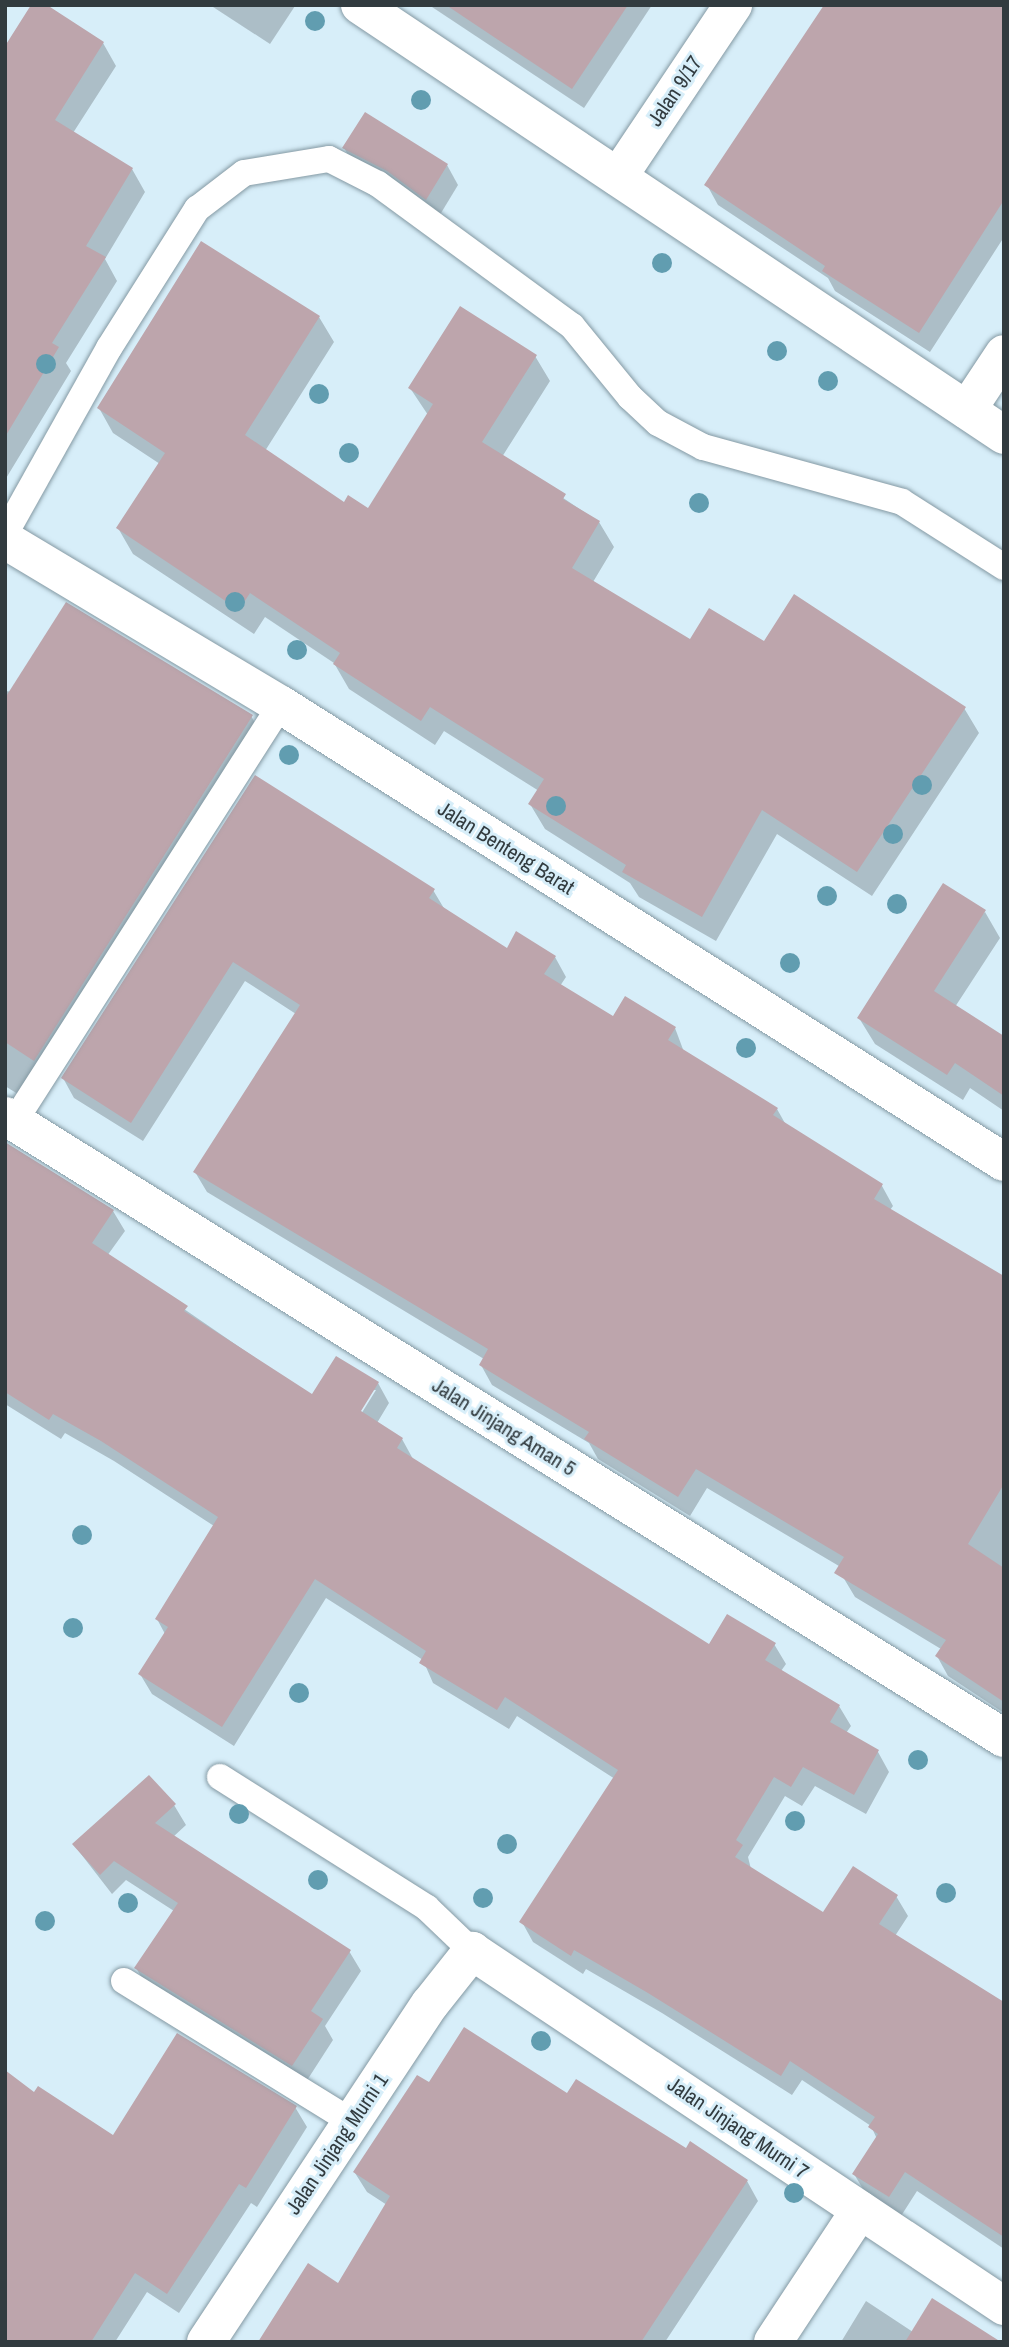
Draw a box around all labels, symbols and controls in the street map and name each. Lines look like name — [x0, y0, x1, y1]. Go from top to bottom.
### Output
street label: Jalan 9/17 — [642, 51, 708, 131]
street label: Jalan Benteng Barat — [433, 796, 579, 900]
street label: Jalan Jinjang Aman 5 — [427, 1372, 581, 1482]
street label: Jalan Jinjang Murni 1 — [281, 2069, 393, 2219]
street label: Jalan Jinjang Murni 7 — [663, 2072, 813, 2184]

